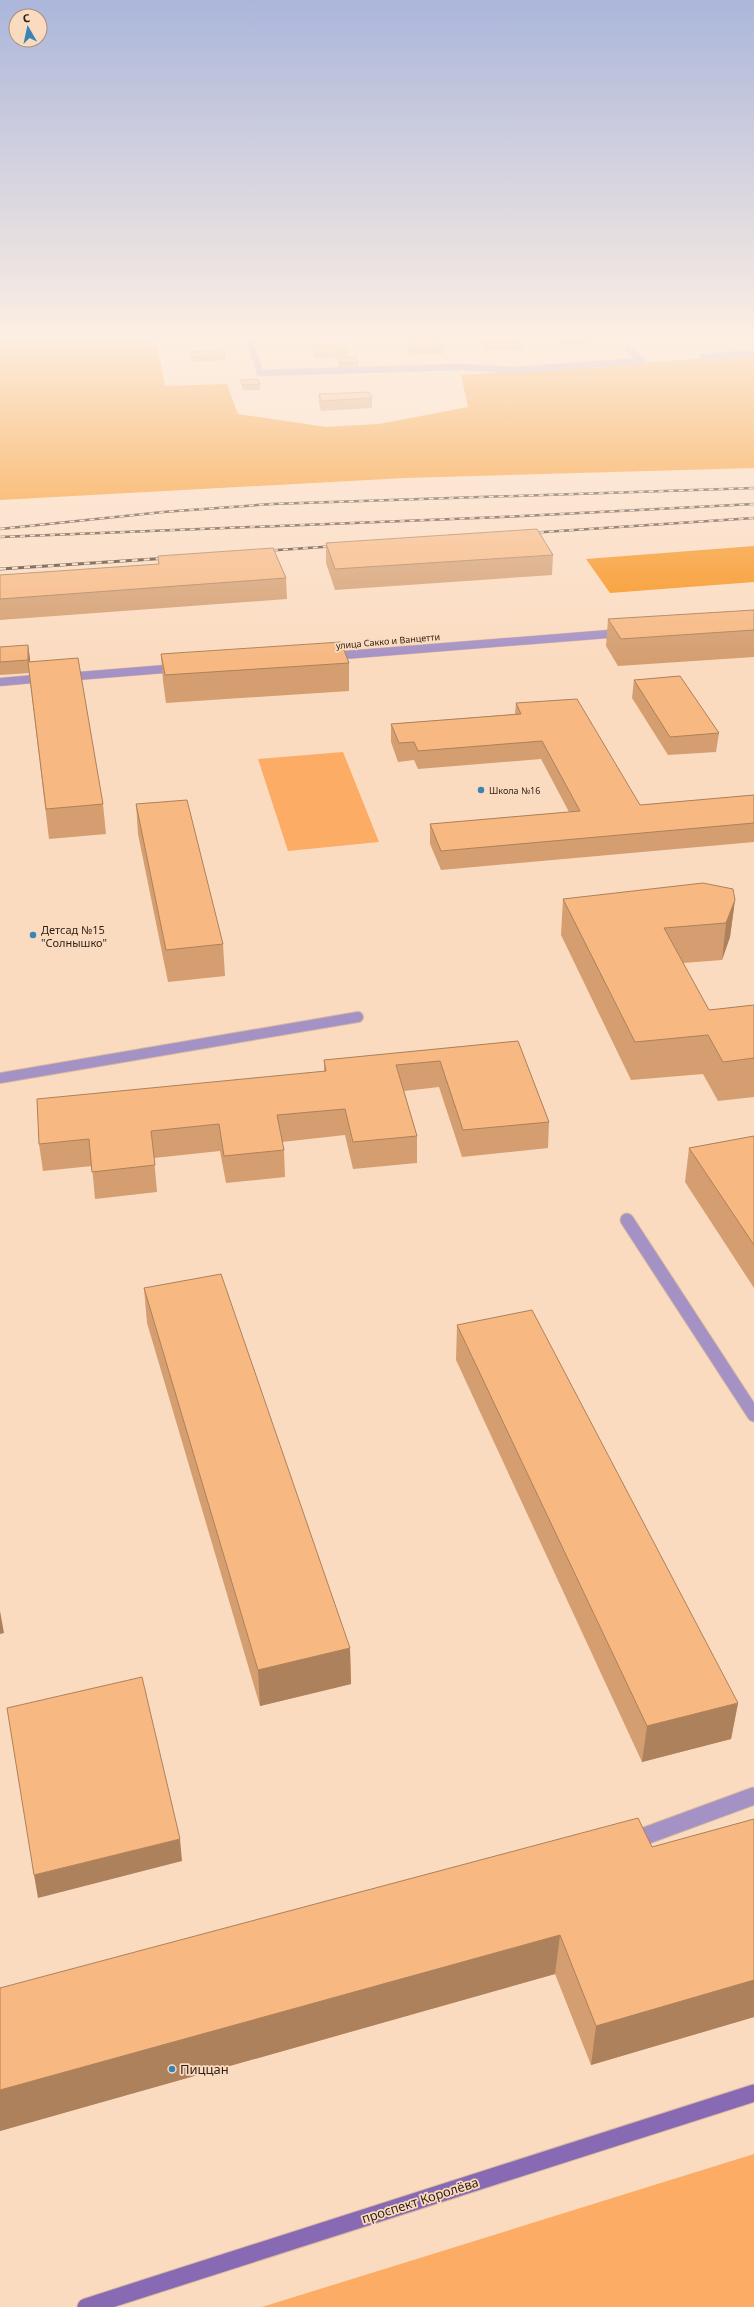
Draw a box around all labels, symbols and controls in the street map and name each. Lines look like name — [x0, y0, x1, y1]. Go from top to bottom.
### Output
north arrow — [8, 8, 48, 48]
text: С — [22, 10, 31, 26]
street label: улица Сакко и Ванцетти — [335, 630, 441, 652]
place label: Школа №16 — [489, 784, 540, 797]
marker: Школа №16 — [476, 785, 486, 795]
place label: Детсад №15 "Солнышко" — [41, 922, 107, 950]
marker: Детсад №15 "Солнышко" — [28, 930, 38, 940]
place label: Пиццан — [180, 2060, 229, 2078]
marker: Пиццан — [167, 2064, 177, 2074]
street label: проспект Королёва — [359, 2173, 481, 2227]

